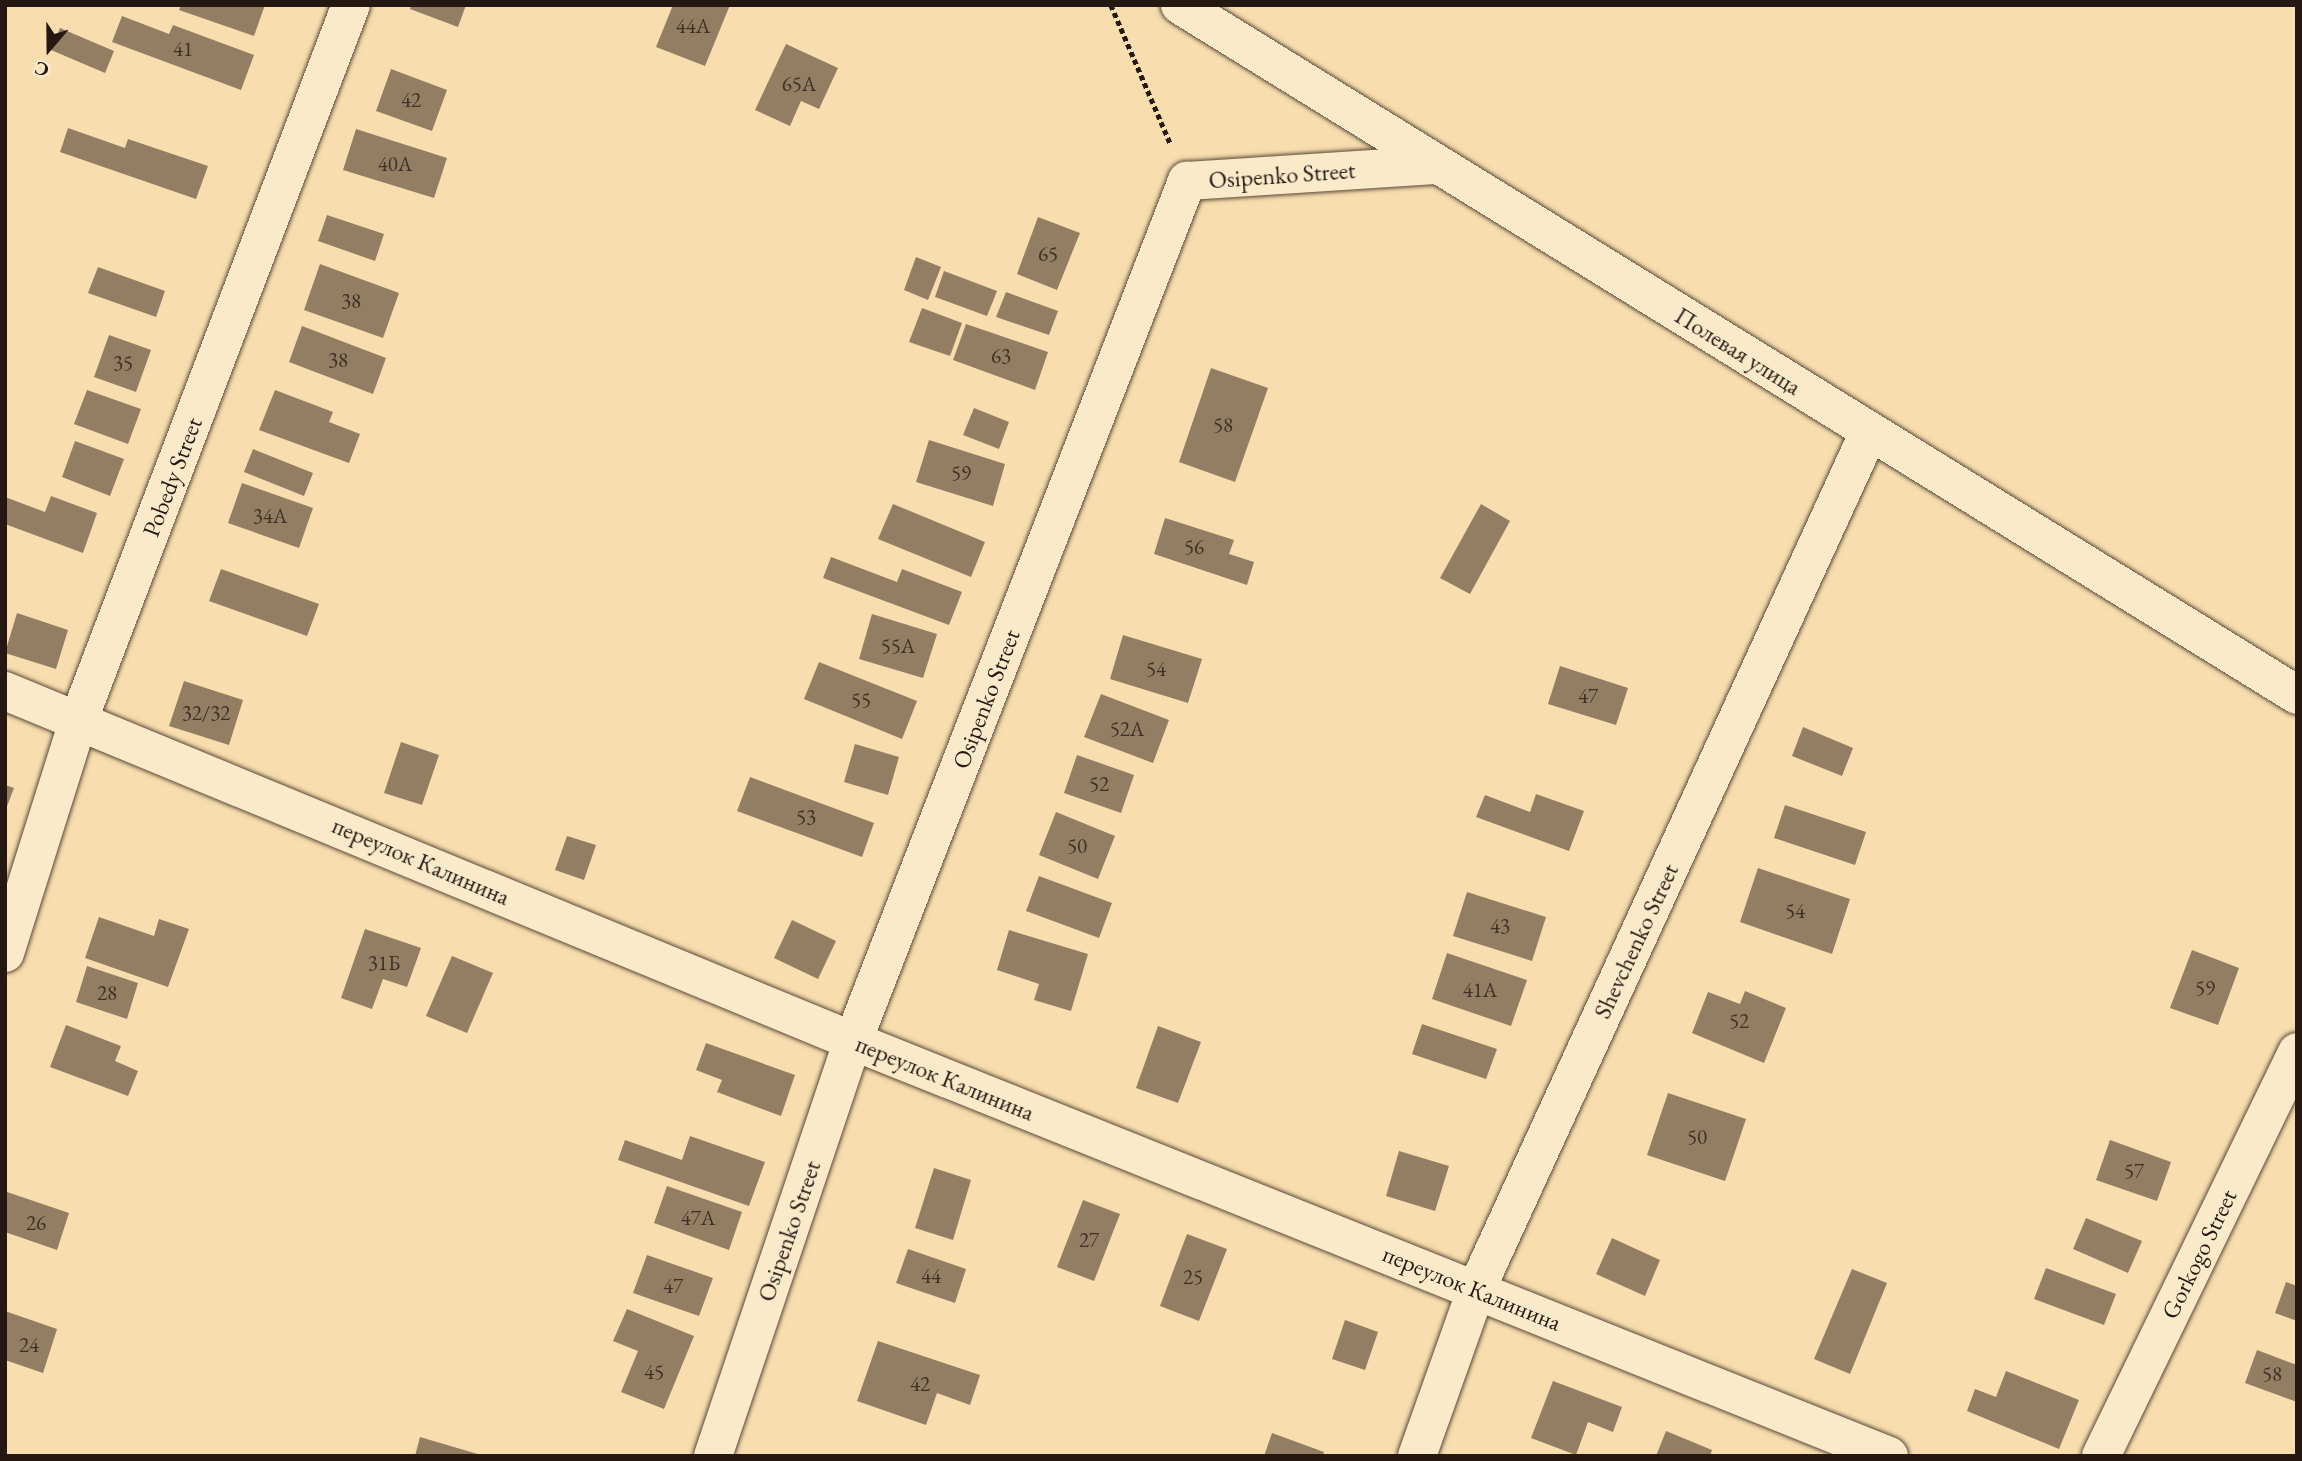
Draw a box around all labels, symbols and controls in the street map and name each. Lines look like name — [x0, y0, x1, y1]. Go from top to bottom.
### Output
house number: 44А — [676, 13, 710, 39]
north arrow — [14, 14, 84, 84]
house number: 41 — [173, 36, 193, 62]
text: С — [31, 55, 52, 83]
house number: 65А — [782, 71, 816, 97]
house number: 42 — [401, 87, 421, 113]
house number: 40А — [378, 151, 412, 177]
street label: Osipenko Street — [1208, 156, 1356, 194]
house number: 65 — [1038, 241, 1058, 267]
house number: 38 — [341, 288, 361, 314]
street label: Полевая улица — [1670, 301, 1806, 401]
house number: 63 — [991, 343, 1011, 369]
house number: 38 — [328, 347, 348, 373]
house number: 35 — [113, 350, 133, 376]
house number: 58 — [1213, 412, 1233, 438]
street label: Pobedy Street — [136, 413, 208, 541]
house number: 59 — [951, 460, 971, 486]
house number: 34А — [253, 503, 287, 529]
house number: 56 — [1184, 534, 1204, 560]
street label: Osipenko Street — [946, 625, 1026, 773]
house number: 55А — [881, 633, 915, 659]
house number: 54 — [1146, 656, 1166, 682]
house number: 47 — [1578, 683, 1598, 709]
house number: 55 — [851, 687, 871, 713]
house number: 32/32 — [182, 700, 230, 726]
house number: 52А — [1110, 716, 1144, 742]
house number: 52 — [1089, 771, 1109, 797]
house number: 53 — [796, 804, 816, 830]
street label: переулок Калинина — [328, 811, 514, 911]
house number: 50 — [1067, 833, 1087, 859]
street label: Shevchenko Street — [1588, 859, 1684, 1023]
house number: 54 — [1785, 898, 1805, 924]
house number: 43 — [1490, 913, 1510, 939]
house number: 31Б — [368, 950, 400, 976]
house number: 59 — [2195, 975, 2215, 1001]
house number: 41А — [1463, 977, 1497, 1003]
house number: 28 — [97, 980, 117, 1006]
house number: 52 — [1729, 1008, 1749, 1034]
street label: переулок Калинина — [852, 1029, 1038, 1127]
house number: 50 — [1687, 1124, 1707, 1150]
street label: Osipenko Street — [751, 1157, 827, 1305]
house number: 57 — [2124, 1158, 2144, 1184]
street label: Gorkogo Street — [2155, 1185, 2243, 1323]
house number: 47А — [681, 1205, 715, 1231]
house number: 26 — [26, 1210, 46, 1236]
house number: 27 — [1079, 1227, 1099, 1253]
street label: переулок Калинина — [1379, 1239, 1565, 1337]
house number: 44 — [921, 1263, 941, 1289]
house number: 25 — [1183, 1264, 1203, 1290]
house number: 47 — [663, 1273, 683, 1299]
house number: 24 — [19, 1332, 39, 1358]
house number: 45 — [644, 1359, 664, 1385]
house number: 58 — [2262, 1361, 2282, 1387]
house number: 42 — [910, 1371, 930, 1397]

